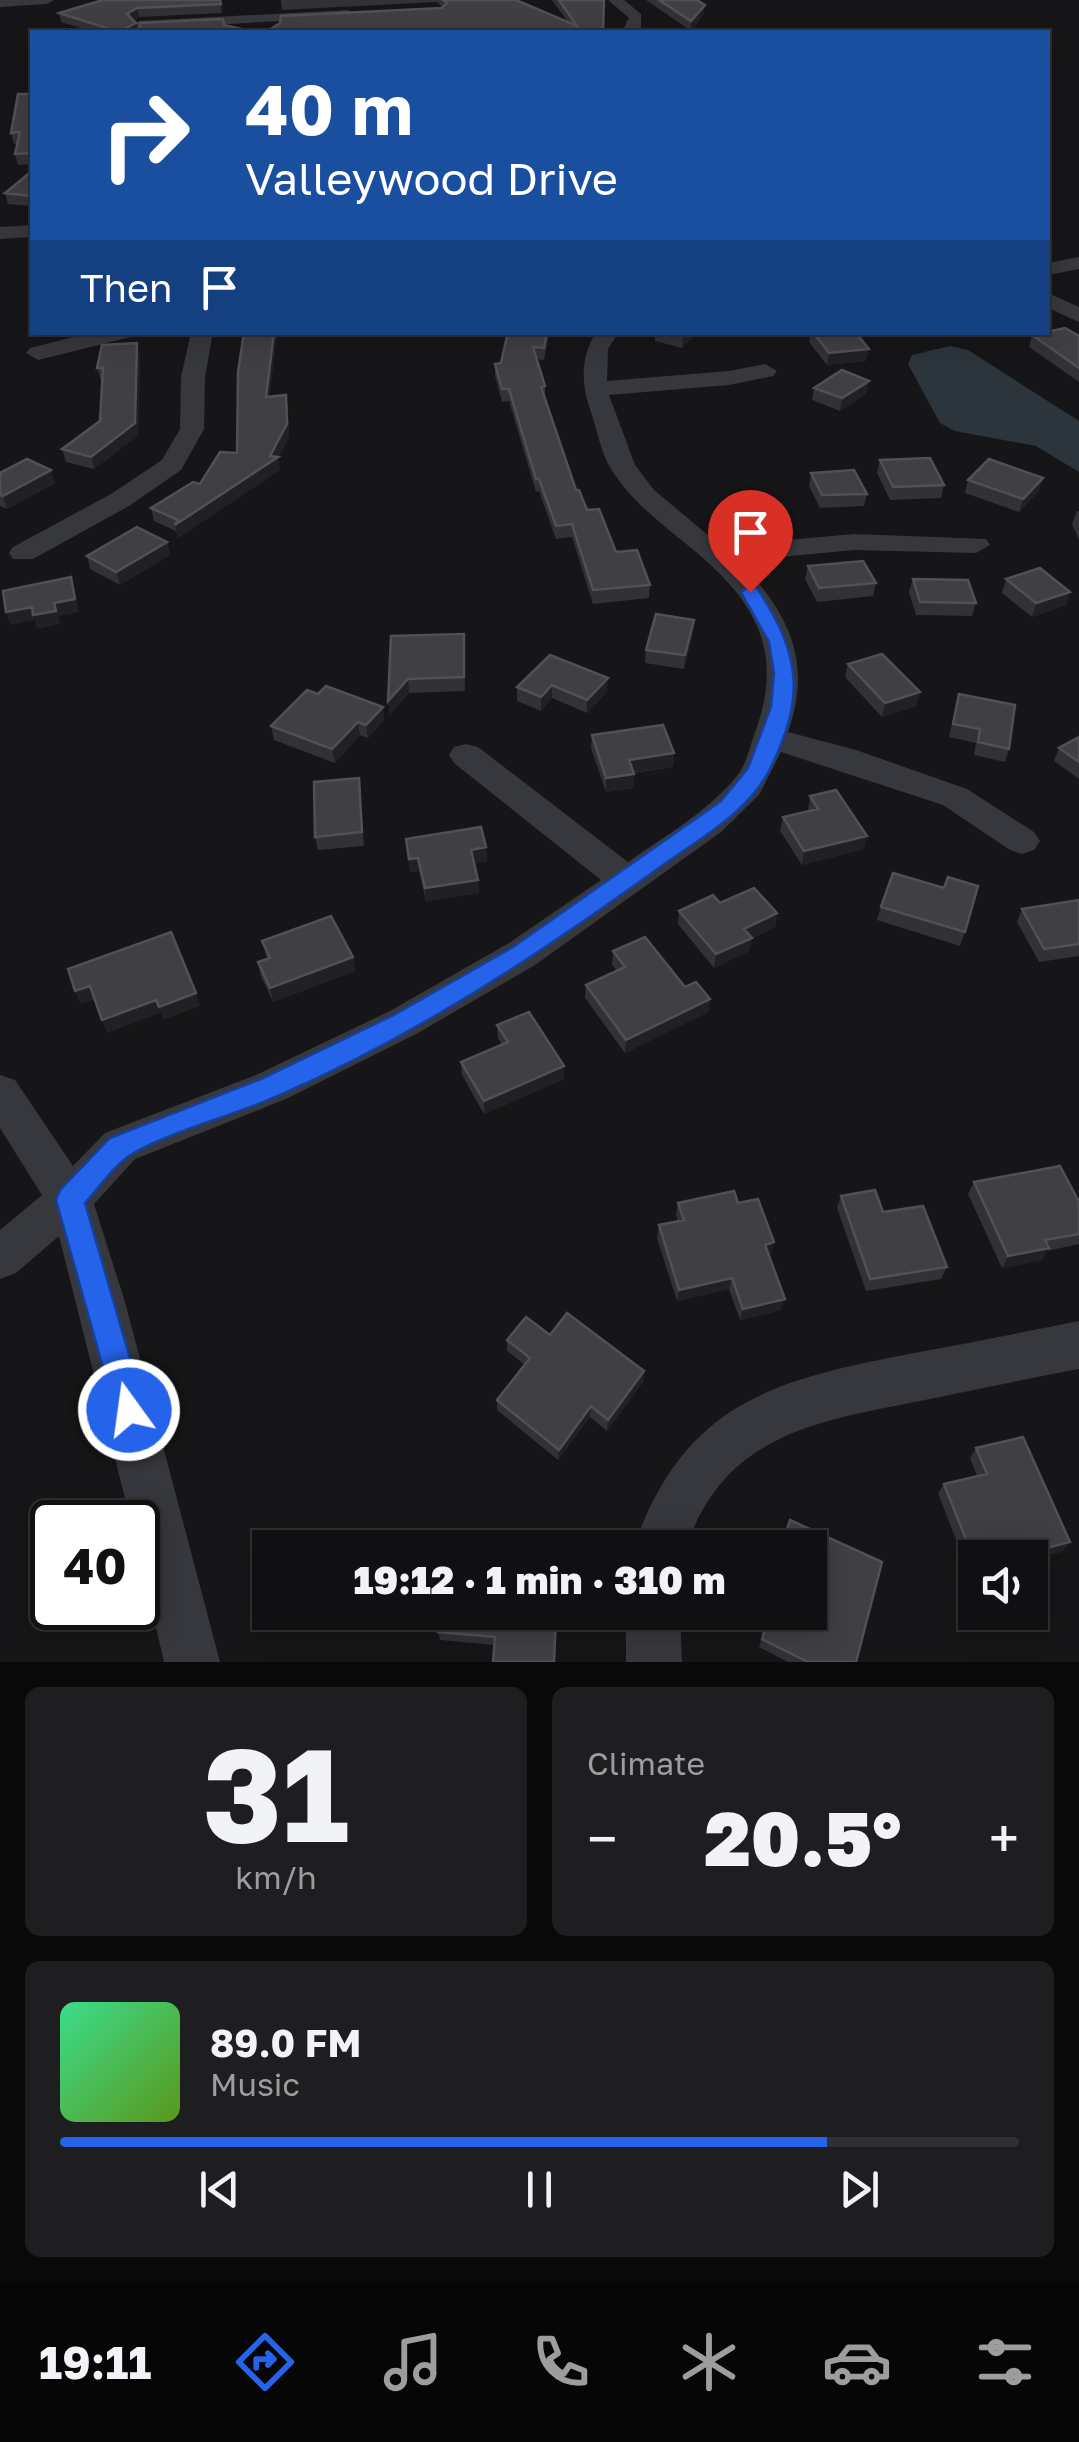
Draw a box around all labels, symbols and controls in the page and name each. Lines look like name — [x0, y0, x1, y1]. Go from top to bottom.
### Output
text: 40 m — [245, 66, 413, 150]
icon: right — [80, 70, 210, 200]
text: Valleywood Drive — [245, 151, 618, 205]
icon: arrive — [192, 260, 247, 315]
text: Then — [80, 265, 172, 310]
pin — [708, 490, 793, 593]
icon: arrive — [723, 505, 778, 560]
position arrow — [77, 1358, 181, 1462]
speed limit sign: 40 — [30, 1500, 160, 1630]
map controls — [958, 1540, 1048, 1630]
button: sound — [958, 1540, 1048, 1630]
text: 19:12 · 1 min · 310 m — [353, 1557, 726, 1602]
text: 31 — [203, 1715, 349, 1871]
text: Climate — [587, 1744, 705, 1782]
text: 20.5° — [704, 1792, 902, 1883]
text: − — [587, 1805, 617, 1871]
text: + — [989, 1805, 1019, 1871]
text: km/h — [235, 1858, 317, 1896]
text: 89.0 FM — [210, 2020, 361, 2065]
text: Music — [210, 2065, 300, 2103]
icon: previous — [192, 2162, 247, 2217]
icon: pause — [512, 2162, 567, 2217]
icon: next — [832, 2162, 887, 2217]
icon: directions — [230, 2327, 300, 2397]
icon: music — [378, 2327, 448, 2397]
icon: phone — [526, 2327, 596, 2397]
icon: climate — [674, 2327, 744, 2397]
icon: car — [822, 2327, 892, 2397]
icon: filters — [970, 2327, 1040, 2397]
text: 19:11 — [39, 2335, 152, 2389]

